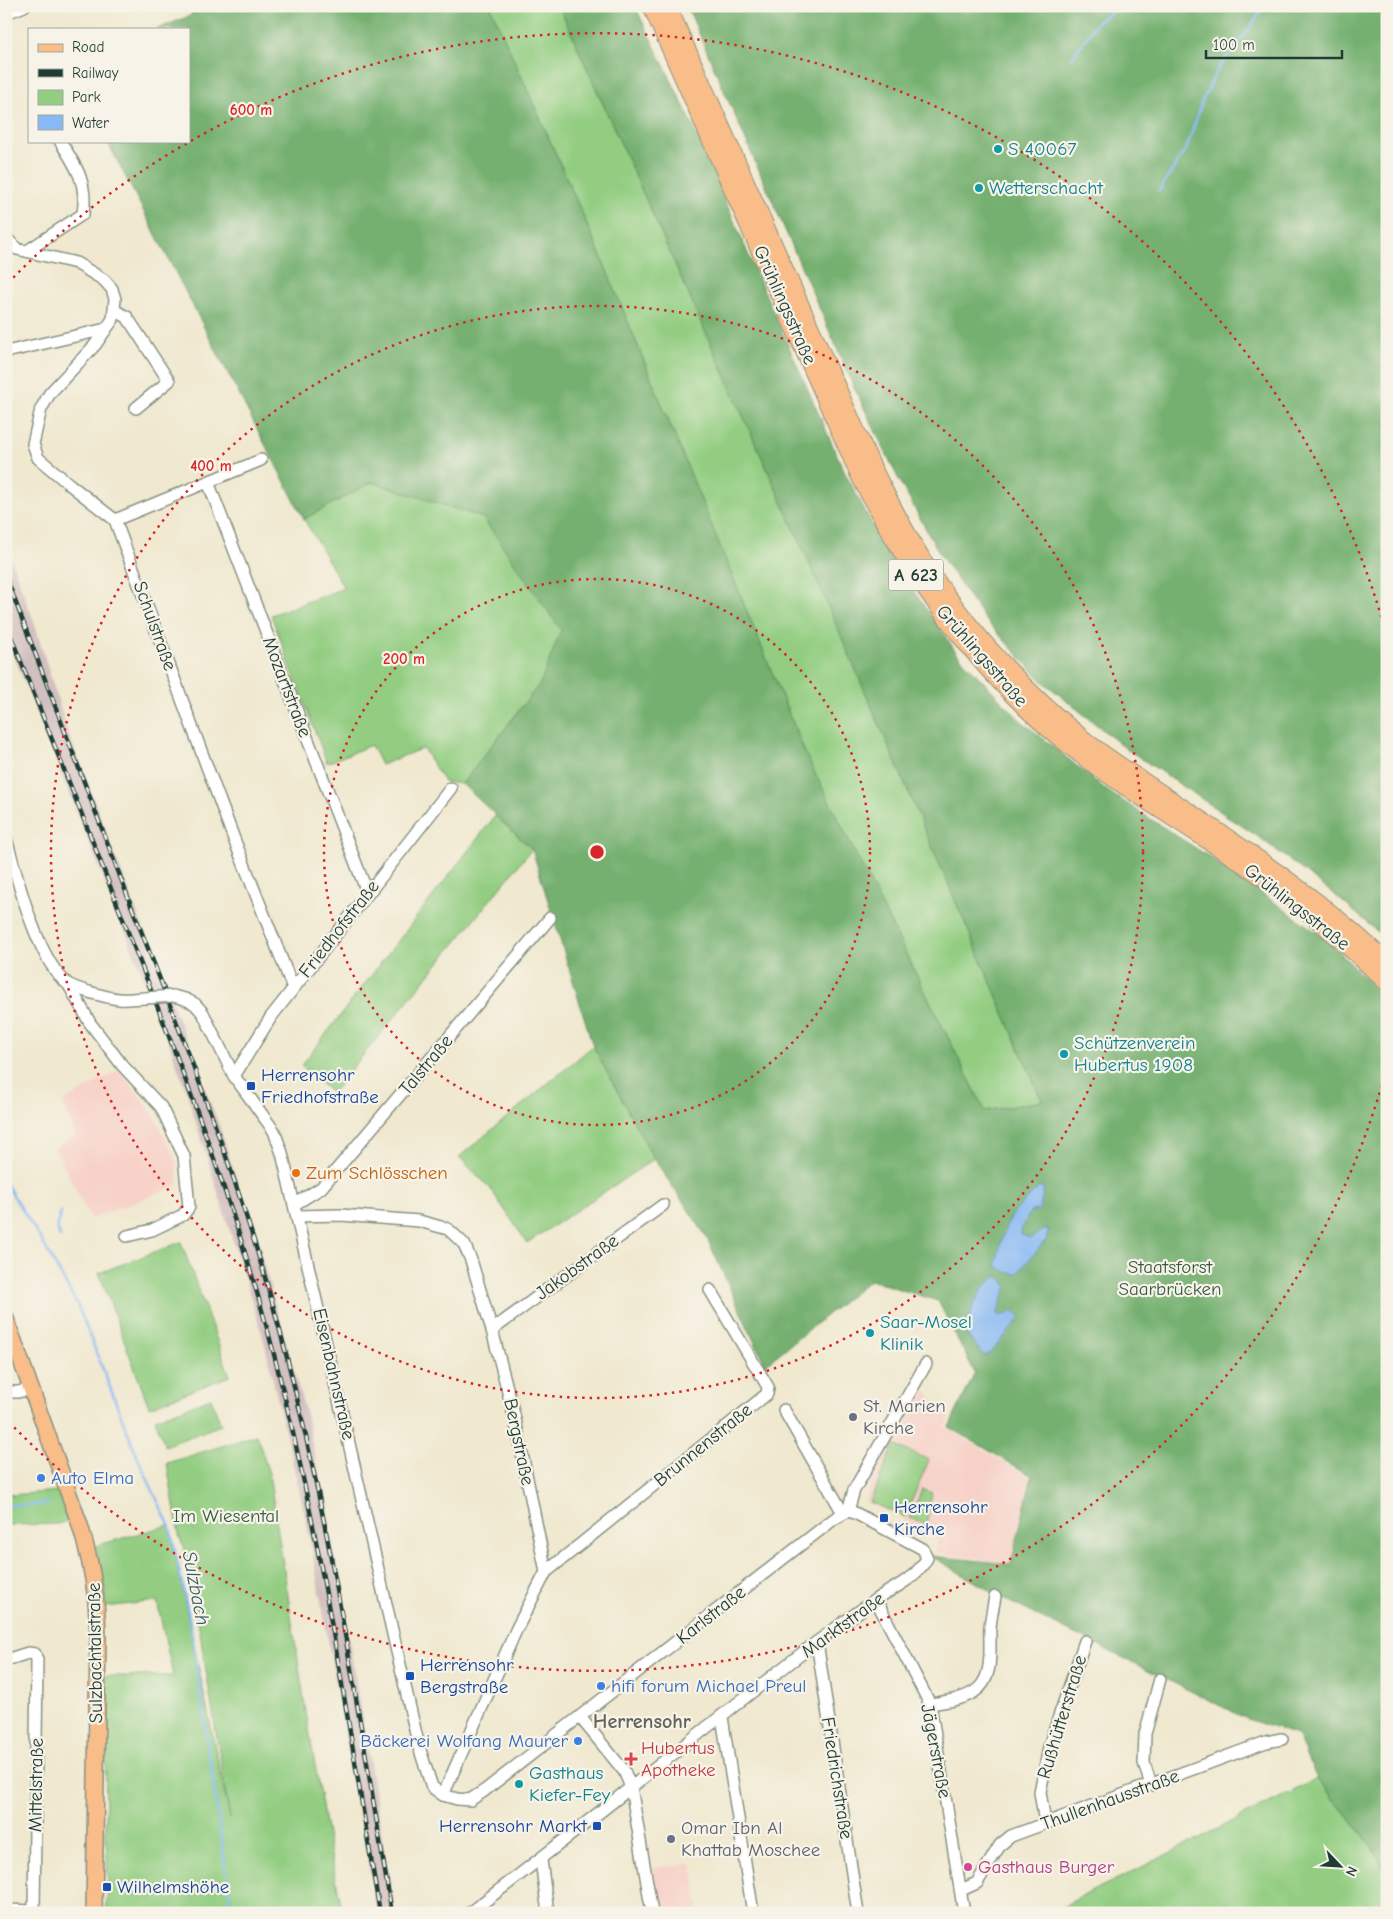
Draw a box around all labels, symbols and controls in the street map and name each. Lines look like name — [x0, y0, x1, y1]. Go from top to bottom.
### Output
legend — [28, 28, 190, 142]
scale bar — [1206, 28, 1342, 60]
text: 100 m — [1213, 36, 1255, 54]
text: Road — [72, 38, 104, 56]
text: Railway — [72, 64, 119, 82]
text: Park — [72, 88, 101, 106]
text: 600 m — [230, 101, 272, 119]
text: Water — [72, 114, 109, 132]
place label: S 40067 — [1008, 138, 1076, 160]
marker: S 40067 — [992, 143, 1004, 155]
place label: Wetterschacht — [989, 177, 1103, 199]
marker: Wetterschacht — [973, 182, 985, 194]
street label: Grühlingsstraße — [749, 242, 821, 368]
text: 400 m — [190, 457, 232, 475]
road number: A 623 — [888, 560, 944, 590]
street label: Schulstraße — [129, 578, 181, 674]
street label: Grühlingsstraße — [932, 601, 1032, 711]
street label: Mozartstraße — [258, 634, 316, 740]
text: 200 m — [383, 650, 425, 668]
centre of rings — [588, 843, 606, 861]
street label: Grühlingsstraße — [1240, 859, 1354, 955]
street label: Friedhofstraße — [294, 876, 384, 982]
street label: Talstraße — [394, 1030, 458, 1100]
place label: Schützenverein Hubertus 1908 — [1074, 1032, 1195, 1076]
marker: Schützenverein Hubertus 1908 — [1058, 1048, 1070, 1060]
place label: Herrensohr Friedhofstraße — [261, 1064, 379, 1108]
marker: Herrensohr Friedhofstraße — [245, 1080, 257, 1092]
place label: Zum Schlösschen — [306, 1162, 448, 1184]
marker: Zum Schlösschen — [290, 1167, 302, 1179]
street label: Jakobstraße — [531, 1230, 623, 1304]
park label: Staatsforst Saarbrücken — [1118, 1256, 1222, 1300]
street label: Eisenbahnstraße — [308, 1306, 360, 1442]
place label: Saar-Mosel Klinik — [880, 1311, 972, 1355]
marker: Saar-Mosel Klinik — [864, 1327, 876, 1339]
place label: St. Marien Kirche — [863, 1395, 946, 1439]
street label: Bergstraße — [499, 1397, 539, 1487]
street label: Brunnenstraße — [649, 1399, 757, 1491]
marker: St. Marien Kirche — [847, 1411, 859, 1423]
place label: Auto Elma — [51, 1467, 134, 1489]
marker: Auto Elma — [35, 1472, 47, 1484]
place label: Herrensohr Kirche — [894, 1496, 988, 1540]
park label: Im Wiesental — [173, 1505, 279, 1527]
marker: Herrensohr Kirche — [878, 1512, 890, 1524]
water label: Sulzbach — [177, 1549, 215, 1627]
street label: Karlstraße — [672, 1581, 750, 1649]
street label: Sulzbachtalstraße — [83, 1583, 107, 1723]
street label: Marktstraße — [797, 1587, 889, 1663]
street label: Rußhütterstraße — [1033, 1653, 1091, 1781]
place label: Herrensohr Bergstraße — [420, 1654, 514, 1698]
marker: Herrensohr Bergstraße — [404, 1670, 416, 1682]
place label: hifi forum Michael Preul — [611, 1675, 806, 1697]
marker: hifi forum Michael Preul — [595, 1680, 607, 1692]
street label: Jägerstraße — [916, 1702, 956, 1800]
district label: Herrensohr — [593, 1710, 691, 1733]
street label: Friedrichstraße — [816, 1715, 858, 1841]
place label: Bäckerei Wolfang Maurer — [360, 1730, 568, 1752]
marker: Bäckerei Wolfang Maurer — [572, 1735, 584, 1747]
place label: Hubertus Apotheke — [641, 1737, 715, 1781]
street label: Mittelstraße — [24, 1738, 48, 1832]
marker: Hubertus Apotheke — [625, 1753, 637, 1765]
place label: Gasthaus Kiefer-Fey — [529, 1762, 611, 1806]
street label: Thullenhausstraße — [1038, 1765, 1182, 1835]
marker: Gasthaus Kiefer-Fey — [513, 1778, 525, 1790]
place label: Herrensohr Markt — [439, 1815, 588, 1837]
place label: Omar Ibn Al Khattab Moschee — [681, 1817, 820, 1861]
marker: Herrensohr Markt — [591, 1820, 603, 1832]
marker: Omar Ibn Al Khattab Moschee — [665, 1833, 677, 1845]
north arrow — [1316, 1842, 1366, 1892]
place label: Gasthaus Burger — [978, 1856, 1115, 1878]
marker: Gasthaus Burger — [962, 1861, 974, 1873]
text: N — [1342, 1864, 1361, 1879]
place label: Wilhelmshöhe — [117, 1876, 229, 1898]
marker: Wilhelmshöhe — [101, 1881, 113, 1893]

